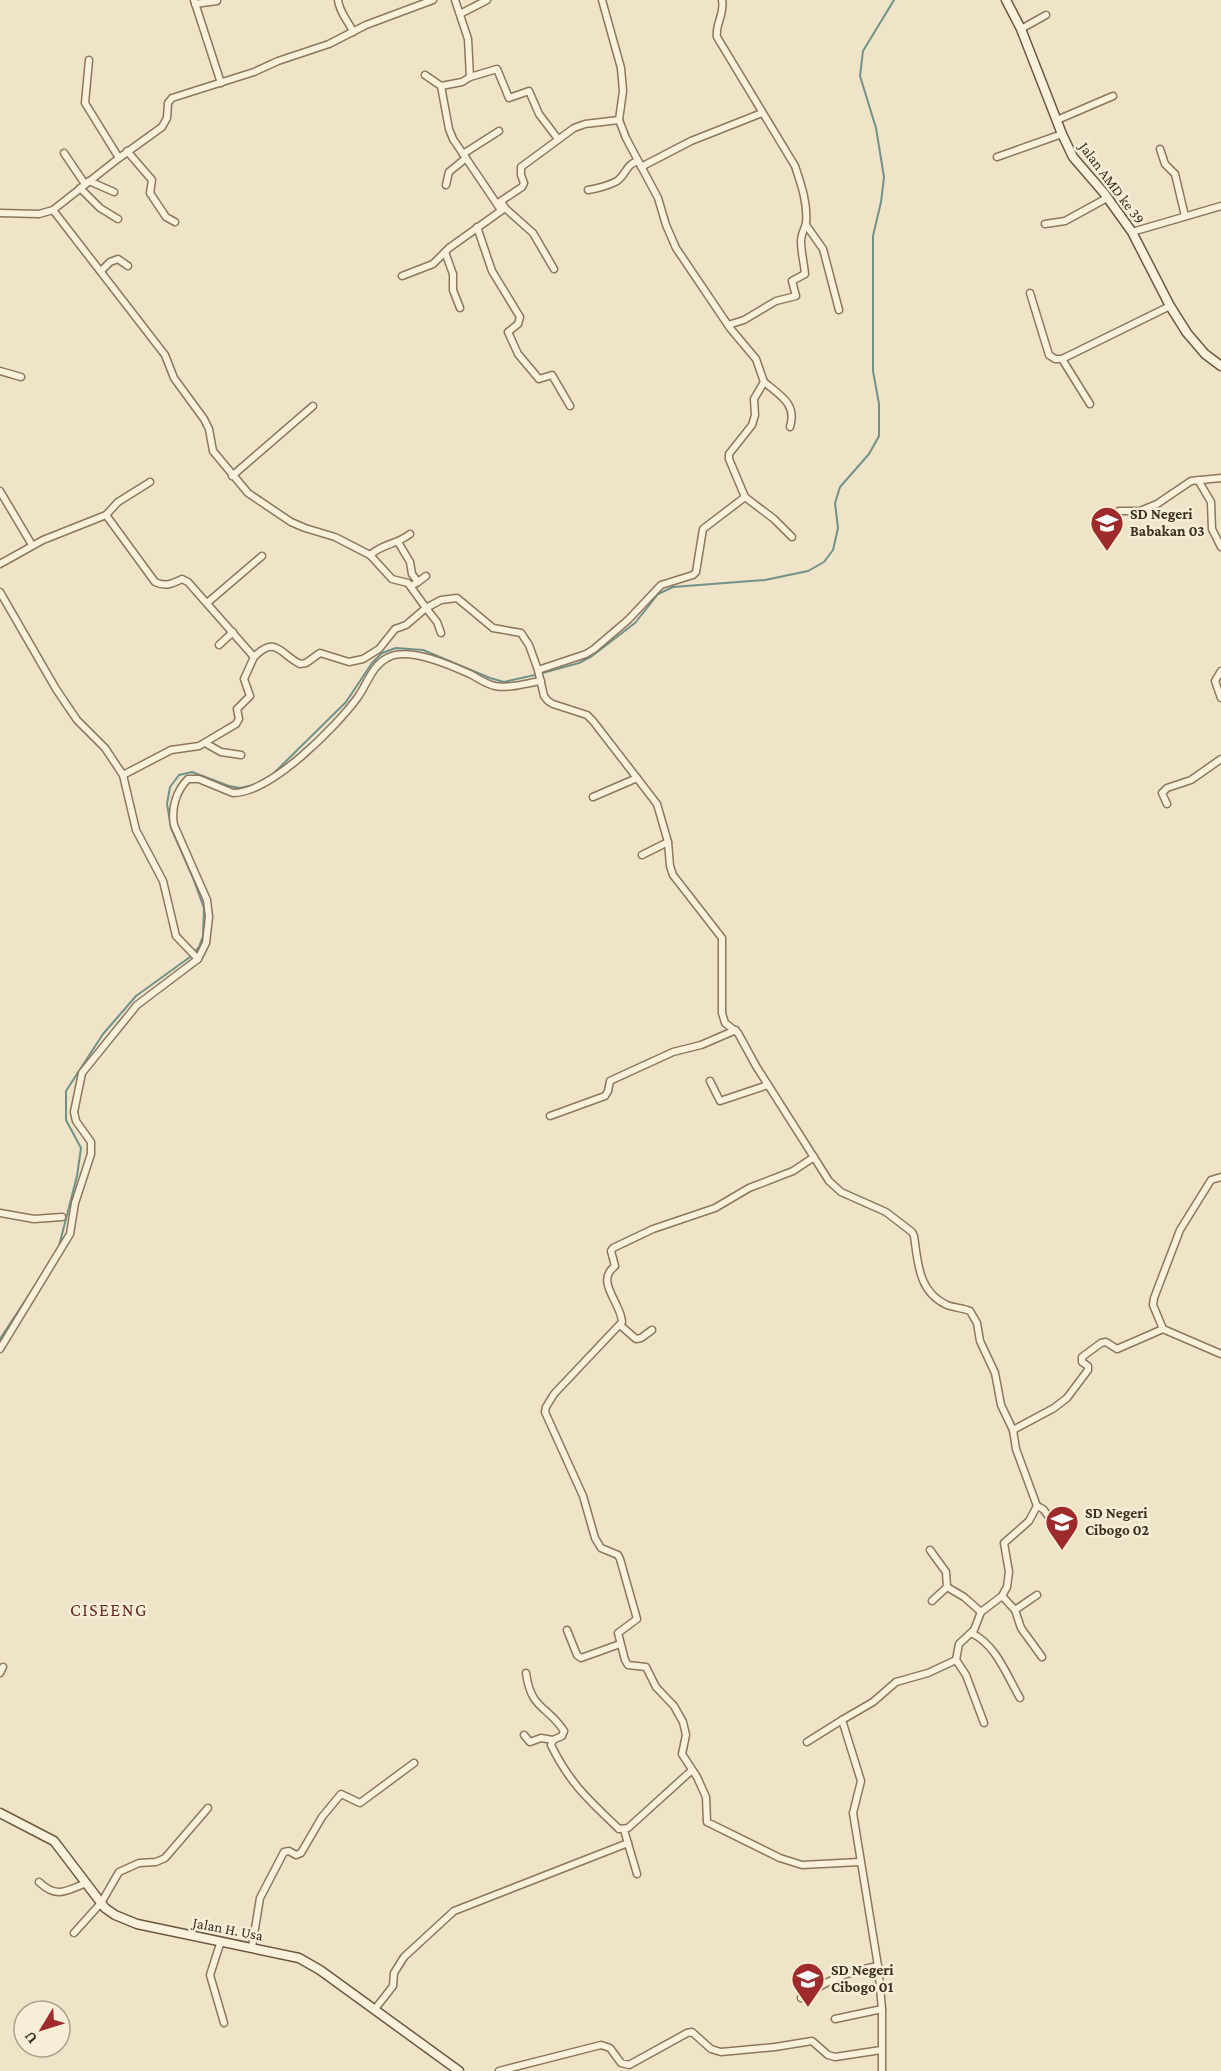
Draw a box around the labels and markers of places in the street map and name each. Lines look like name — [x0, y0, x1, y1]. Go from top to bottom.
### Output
school or university icon: SD Negeri Babakan 03 — [1089, 505, 1125, 552]
place label: SD Negeri Babakan 03 — [1130, 506, 1205, 539]
school or university icon: SD Negeri Cibogo 02 — [1044, 1504, 1080, 1551]
place label: SD Negeri Cibogo 02 — [1085, 1505, 1150, 1538]
school or university icon: SD Negeri Cibogo 01 — [790, 1961, 826, 2008]
place label: SD Negeri Cibogo 01 — [831, 1962, 894, 1995]

